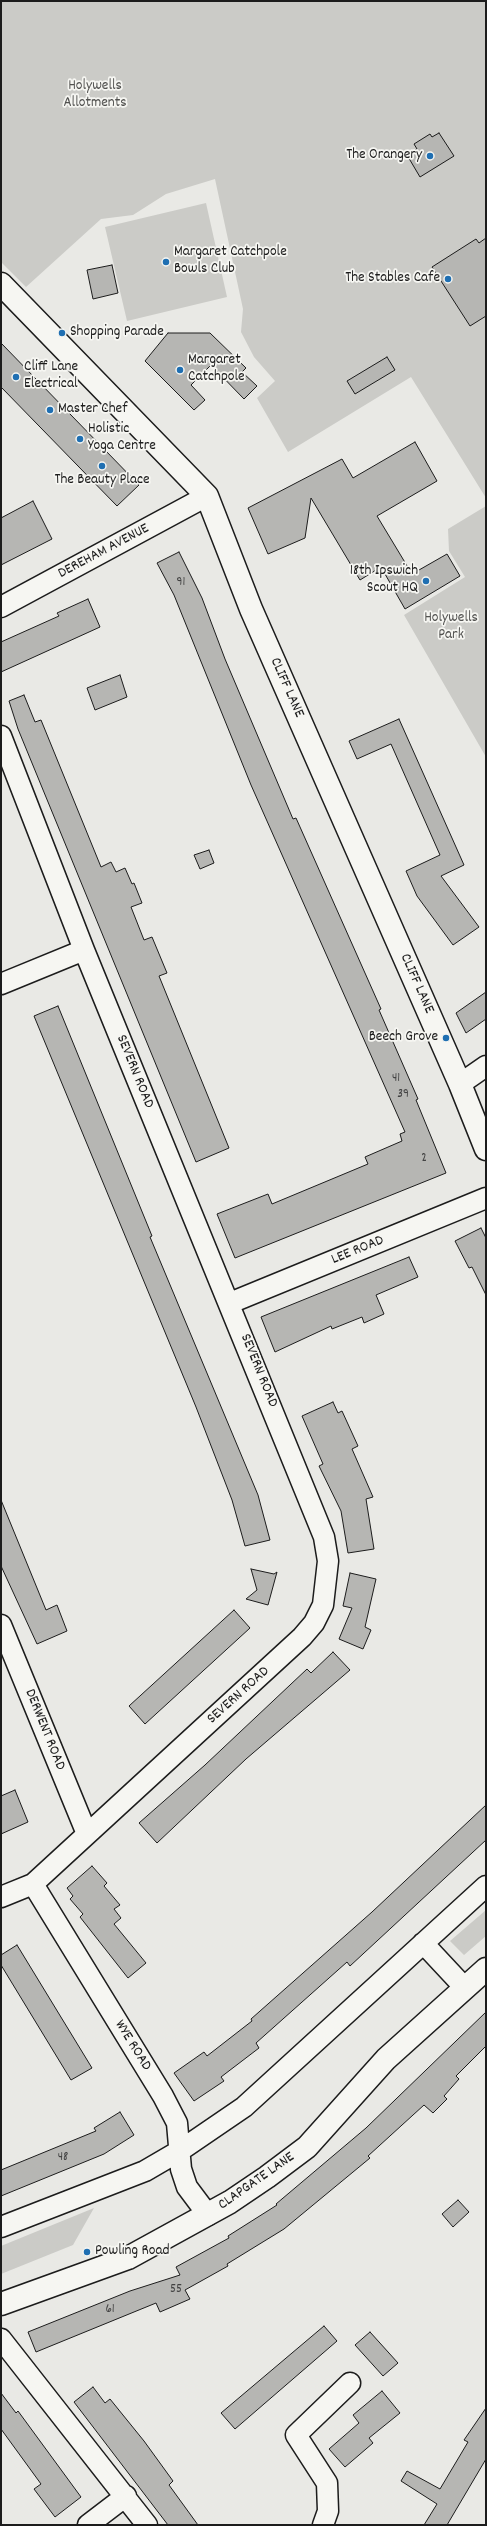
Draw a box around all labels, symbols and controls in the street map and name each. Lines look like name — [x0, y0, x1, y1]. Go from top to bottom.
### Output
park label: Holywells Allotments — [63, 78, 127, 113]
place label: The Orangery — [346, 147, 422, 165]
marker: The Orangery — [425, 151, 435, 161]
place label: Margaret Catchpole Bowls Club — [174, 244, 287, 279]
marker: Margaret Catchpole Bowls Club — [161, 257, 171, 267]
place label: The Stables Cafe — [345, 270, 440, 288]
marker: The Stables Cafe — [443, 274, 453, 284]
place label: Shopping Parade — [70, 324, 164, 342]
marker: Shopping Parade — [57, 328, 67, 338]
place label: Margaret Catchpole — [188, 352, 245, 387]
place label: Cliff Lane Electrical — [24, 359, 78, 394]
marker: Margaret Catchpole — [175, 365, 185, 375]
marker: Cliff Lane Electrical — [11, 372, 21, 382]
place label: Master Chef — [58, 401, 127, 419]
marker: Master Chef — [45, 405, 55, 415]
place label: Holistic Yoga Centre — [88, 421, 156, 456]
marker: Holistic Yoga Centre — [75, 434, 85, 444]
marker: The Beauty Place — [97, 461, 107, 471]
place label: The Beauty Place — [54, 472, 150, 490]
street label: DEREHAM AVENUE — [55, 520, 153, 584]
place label: 18th Ipswich Scout HQ — [350, 563, 418, 598]
house number: 91 — [177, 575, 185, 591]
marker: 18th Ipswich Scout HQ — [421, 576, 431, 586]
park label: Holywells Park — [424, 610, 478, 645]
street label: CLIFF LANE — [265, 655, 307, 721]
street label: CLIFF LANE — [395, 951, 437, 1017]
place label: Beech Grove — [369, 1029, 438, 1047]
street label: SEVERN ROAD — [111, 1033, 157, 1111]
marker: Beech Grove — [441, 1033, 451, 1043]
house number: 41 — [392, 1071, 400, 1087]
house number: 39 — [397, 1087, 409, 1103]
house number: 2 — [421, 1151, 427, 1167]
street label: LEE ROAD — [329, 1232, 387, 1270]
street label: SEVERN ROAD — [235, 1332, 281, 1410]
street label: SEVERN ROAD — [204, 1663, 274, 1729]
street label: DERWENT ROAD — [20, 1687, 68, 1773]
street label: WYE ROAD — [109, 2017, 155, 2075]
street label: CLAPGATE LANE — [215, 2149, 299, 2215]
house number: 48 — [58, 2150, 68, 2166]
place label: Powling Road — [95, 2243, 169, 2261]
marker: Powling Road — [82, 2247, 92, 2257]
house number: 55 — [170, 2282, 182, 2298]
house number: 61 — [105, 2302, 115, 2318]

